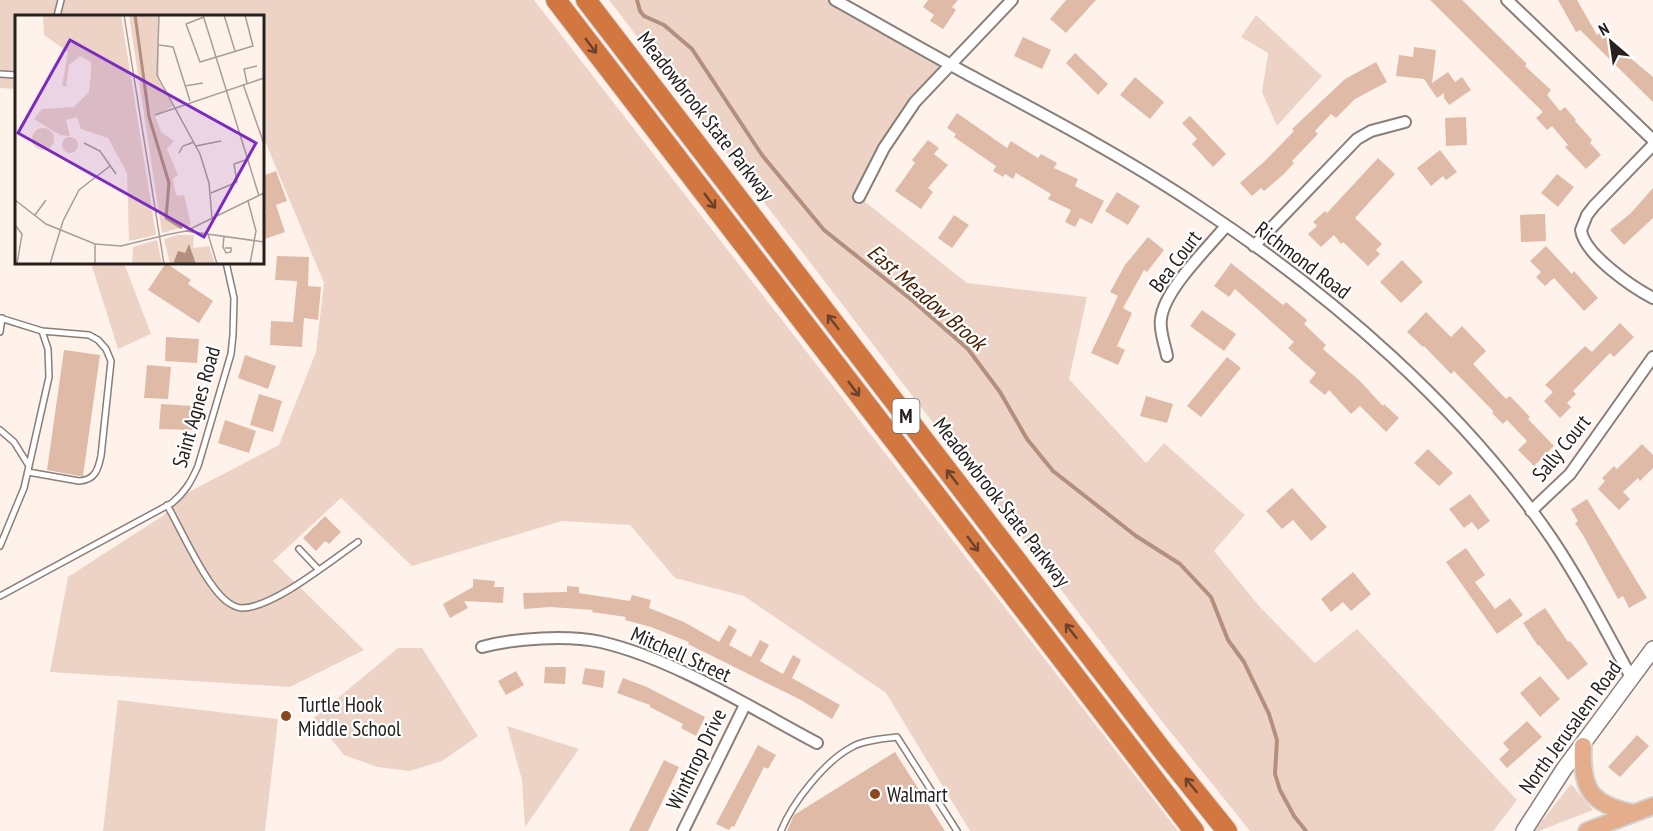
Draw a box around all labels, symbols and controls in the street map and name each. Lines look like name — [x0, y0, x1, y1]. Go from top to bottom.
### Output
north arrow — [1581, 12, 1641, 72]
inset map — [15, 15, 264, 264]
text: N — [1595, 18, 1612, 40]
street label: Meadowbrook State Parkway — [631, 26, 781, 206]
one-way arrow — [585, 38, 598, 54]
one-way arrow — [703, 193, 716, 209]
street label: Richmond Road — [1250, 215, 1356, 305]
street label: Bea Court — [1143, 224, 1207, 297]
water label: East Meadow Brook — [862, 238, 994, 358]
one-way arrow — [827, 314, 840, 330]
street label: Saint Agnes Road — [166, 343, 226, 471]
one-way arrow — [848, 381, 860, 397]
road number: M — [892, 399, 920, 433]
street label: Sally Court — [1526, 409, 1596, 487]
street label: Meadowbrook State Parkway — [927, 412, 1077, 592]
one-way arrow — [946, 469, 959, 485]
one-way arrow — [966, 536, 979, 552]
street label: Mitchell Street — [627, 620, 735, 688]
one-way arrow — [1065, 624, 1077, 640]
street label: North Jerusalem Road — [1513, 655, 1627, 799]
place label: Turtle Hook Middle School — [298, 691, 401, 742]
street label: Winthrop Drive — [660, 704, 732, 814]
marker: Turtle Hook Middle School — [279, 709, 293, 723]
one-way arrow — [1184, 778, 1197, 794]
place label: Walmart — [887, 781, 948, 808]
marker: Walmart — [868, 787, 882, 801]

